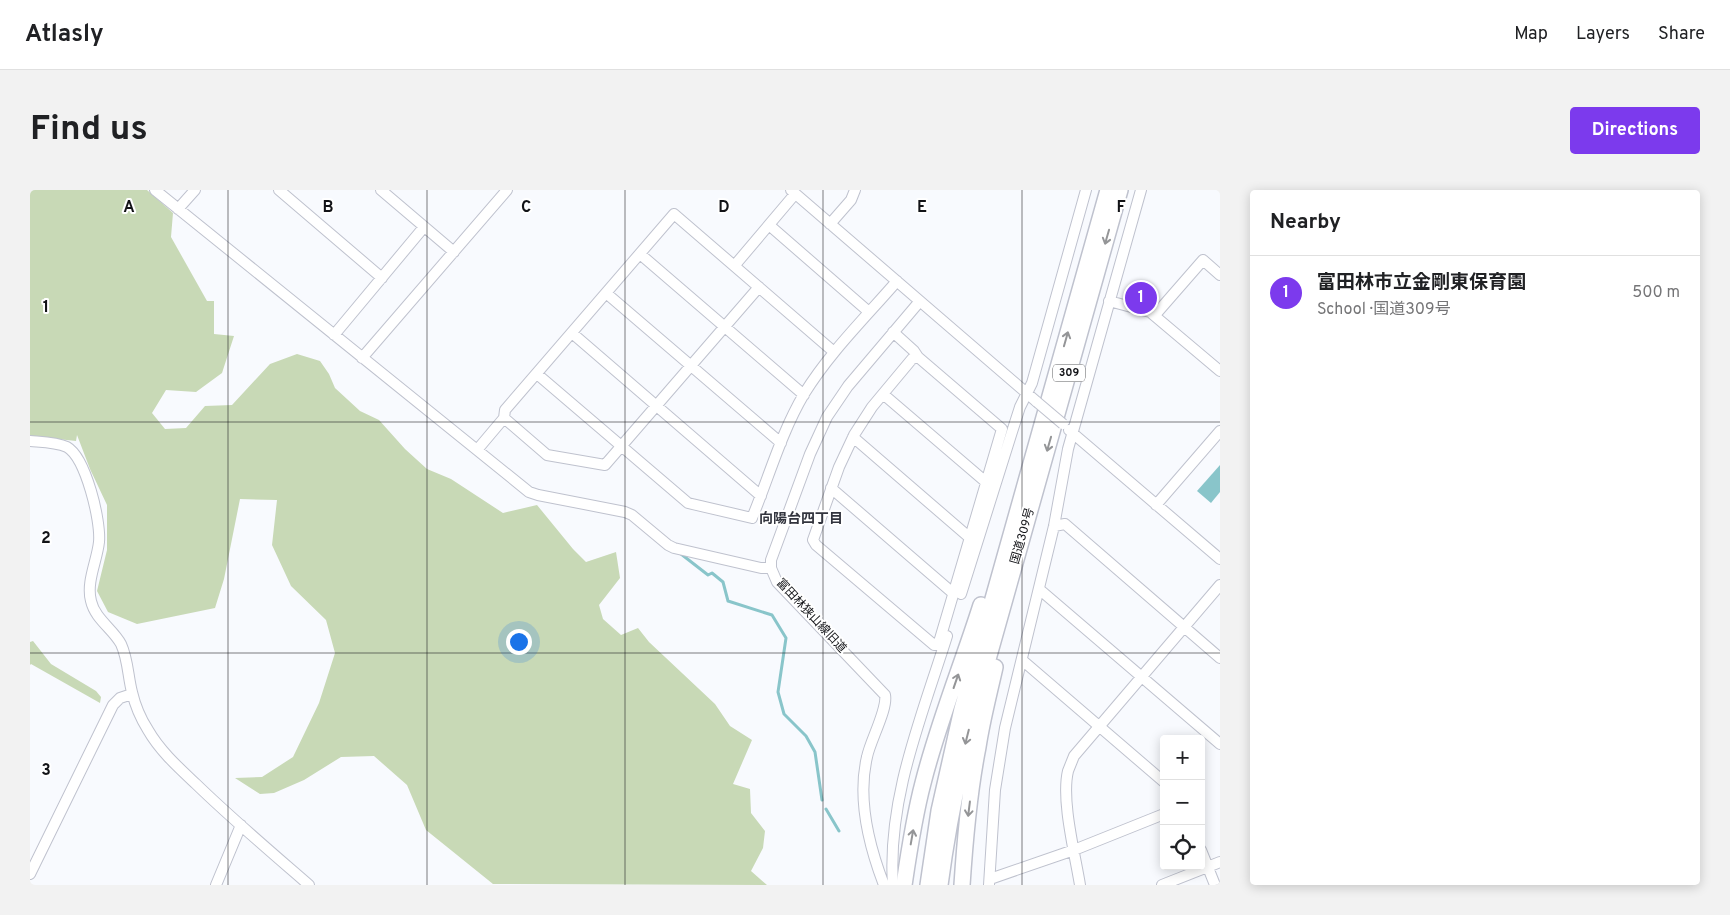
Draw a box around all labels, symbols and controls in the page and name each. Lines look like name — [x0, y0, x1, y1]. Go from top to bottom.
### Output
text: Atlasly — [25, 20, 104, 50]
text: Map — [1514, 23, 1548, 46]
text: Layers — [1576, 23, 1630, 46]
text: Share — [1658, 23, 1705, 46]
button: Directions — [1570, 107, 1700, 154]
text: Find us — [30, 108, 148, 152]
text: A — [123, 198, 135, 218]
text: B — [322, 198, 334, 218]
text: C — [521, 198, 531, 218]
text: D — [718, 198, 730, 218]
text: E — [917, 198, 927, 218]
text: F — [1116, 198, 1126, 218]
text: Nearby — [1270, 209, 1341, 236]
one-way arrow — [1102, 228, 1112, 244]
text: 富田林市立金剛東保育園 — [1317, 271, 1526, 295]
pin: 1 — [1125, 279, 1157, 317]
text: 1 — [1283, 283, 1289, 303]
text: 500 m — [1632, 283, 1680, 303]
text: 1 — [43, 298, 49, 318]
text: School · 国道309号 — [1317, 300, 1451, 320]
one-way arrow — [1062, 331, 1072, 347]
road number: 309 — [1053, 364, 1085, 382]
one-way arrow — [1044, 435, 1053, 451]
street label: 国道309号 — [1007, 506, 1039, 566]
district label: 向陽台四丁目 — [759, 511, 843, 528]
text: 2 — [41, 529, 51, 549]
street label: 富田林狭山線旧道 — [772, 575, 850, 657]
your location — [506, 629, 532, 655]
one-way arrow — [951, 673, 961, 689]
one-way arrow — [962, 729, 971, 745]
map controls — [1160, 735, 1205, 870]
button: + — [1160, 735, 1205, 780]
text: 3 — [41, 761, 51, 781]
button: − — [1160, 780, 1205, 825]
one-way arrow — [964, 801, 974, 817]
button: locate — [1160, 825, 1205, 870]
one-way arrow — [907, 829, 917, 845]

